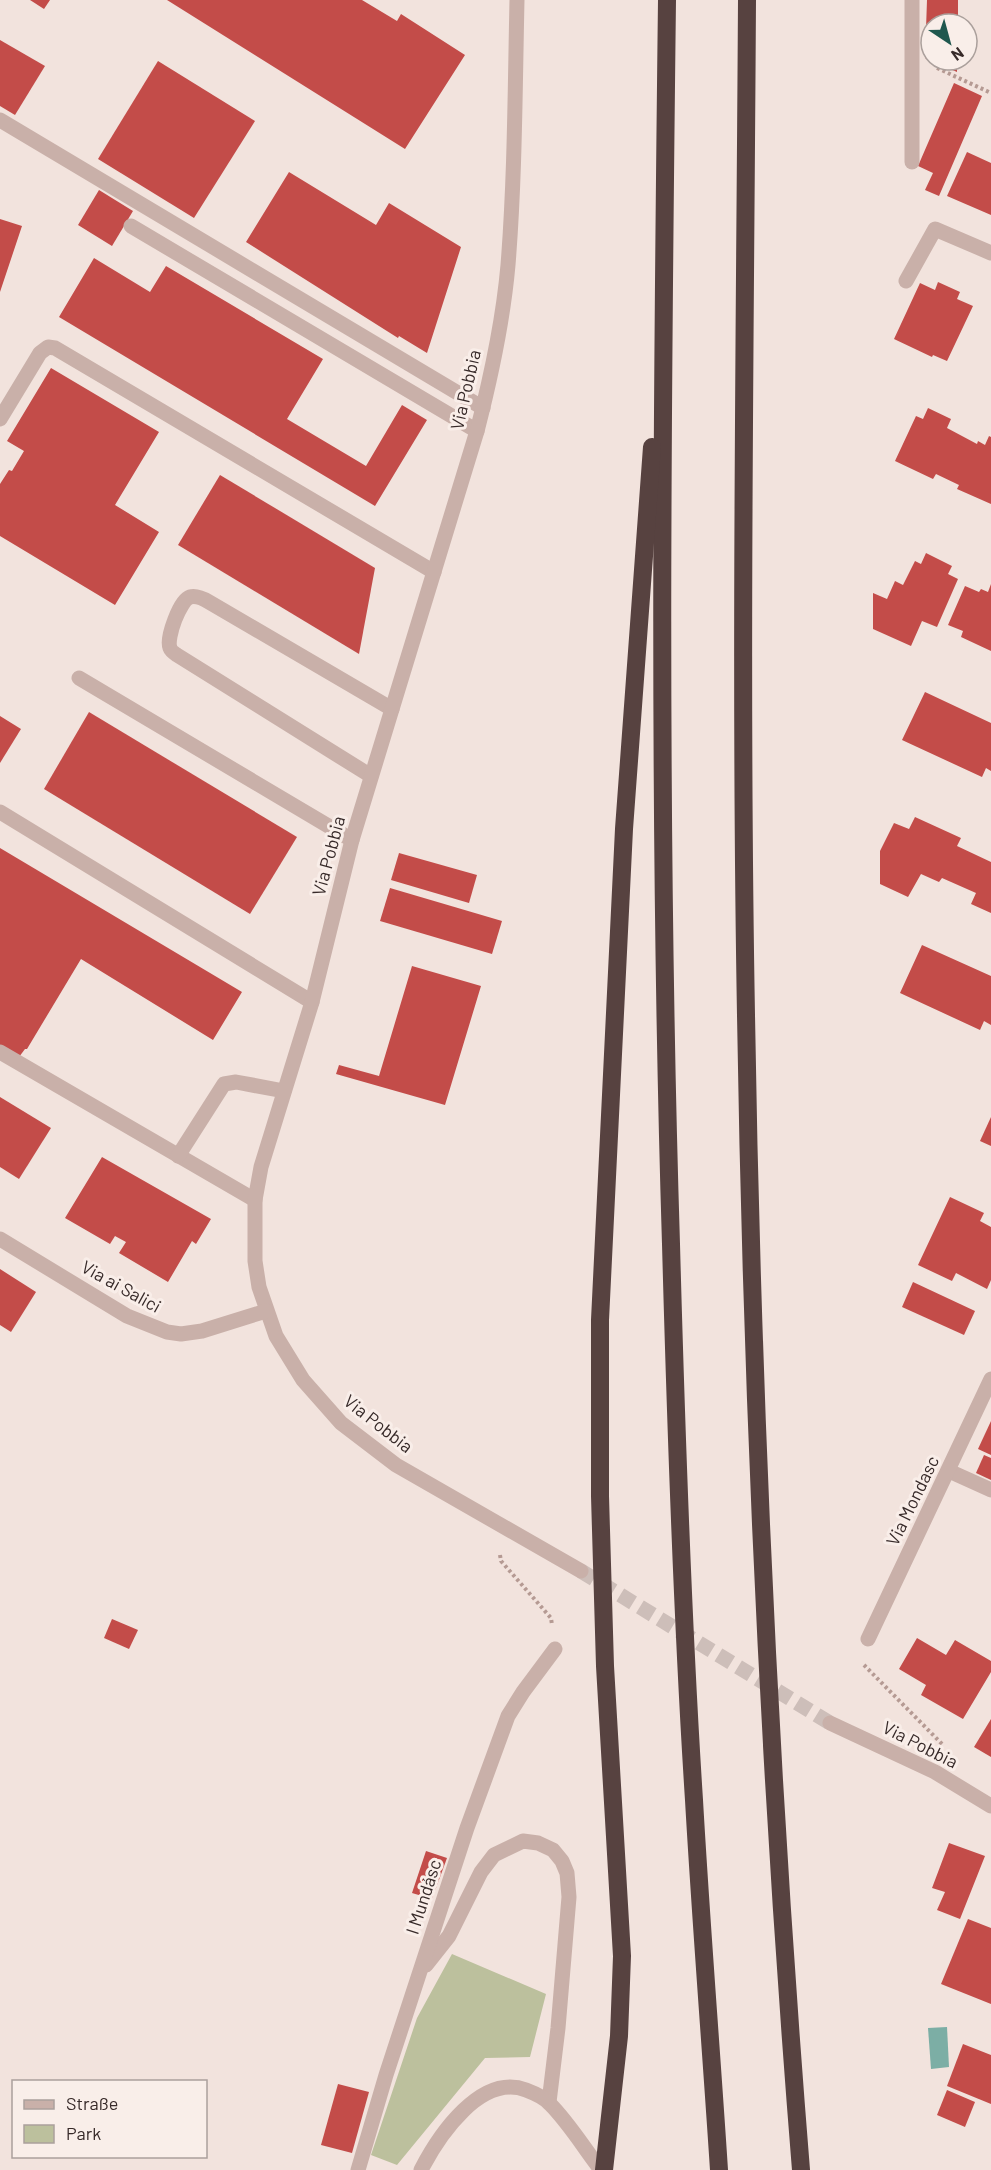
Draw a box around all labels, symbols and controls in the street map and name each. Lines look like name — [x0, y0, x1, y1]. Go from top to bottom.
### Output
north arrow — [919, 12, 979, 72]
text: N — [948, 44, 968, 65]
street label: Via Pobbia — [445, 348, 485, 432]
street label: Via Pobbia — [307, 814, 349, 898]
street label: Via ai Salici — [78, 1255, 165, 1317]
street label: Via Pobbia — [340, 1389, 418, 1457]
street label: Via Mondasc — [881, 1452, 943, 1549]
street label: Via Pobbia — [879, 1716, 962, 1772]
street label: I Mundásc — [401, 1856, 445, 1937]
legend — [12, 2080, 207, 2158]
text: Straße — [66, 2092, 118, 2114]
text: Park — [66, 2122, 101, 2144]

